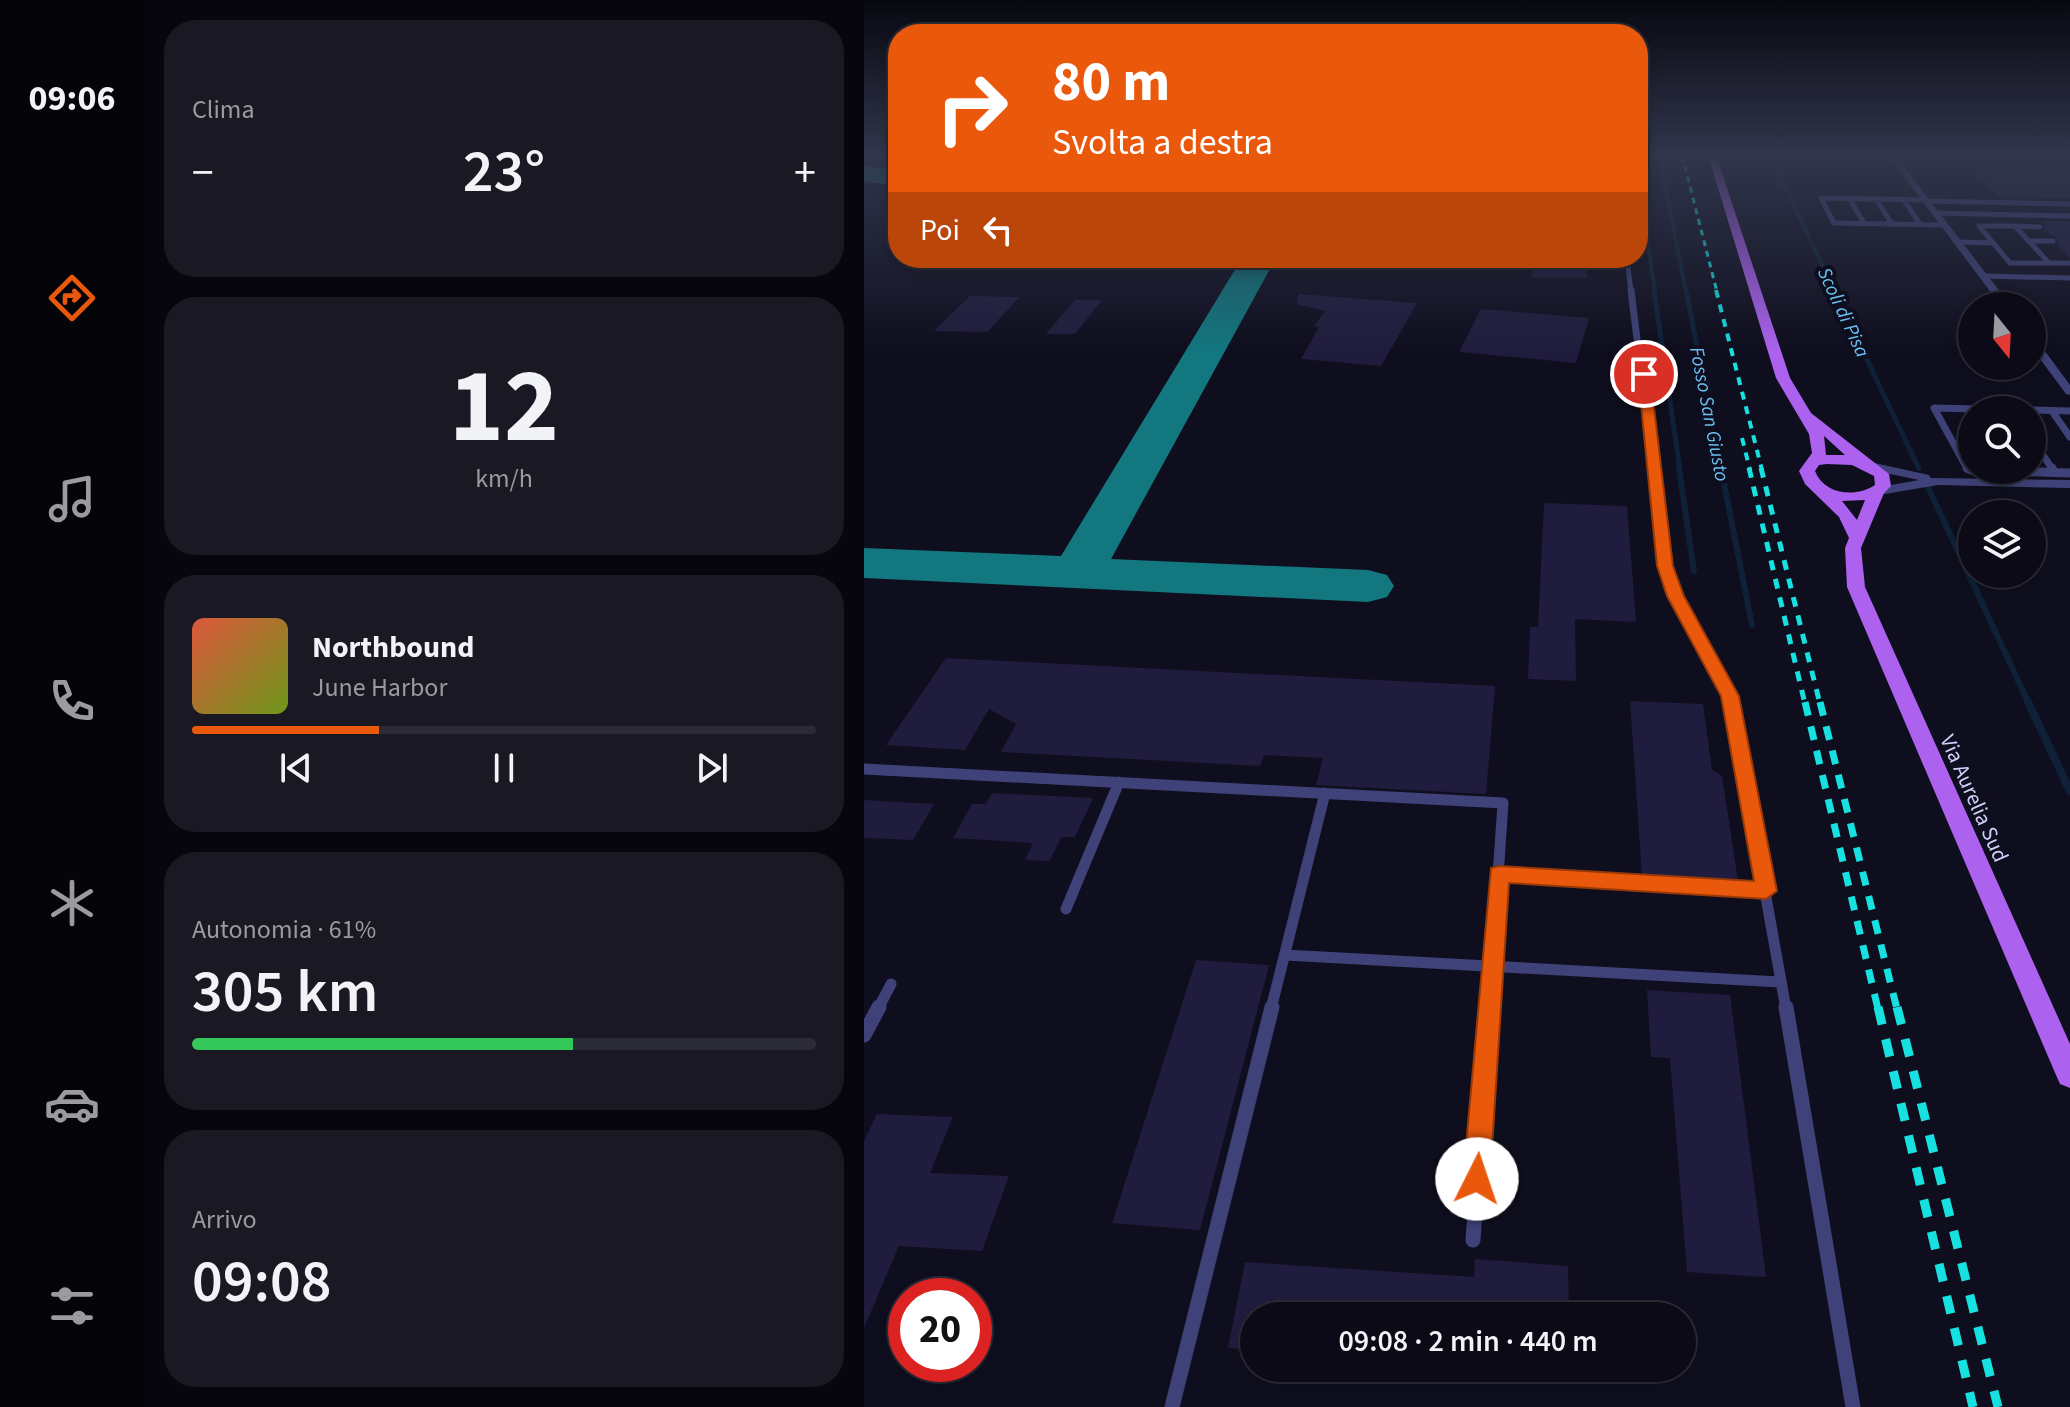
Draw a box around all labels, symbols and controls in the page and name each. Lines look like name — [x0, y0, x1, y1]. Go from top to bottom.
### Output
text: 80 m — [1052, 43, 1170, 122]
icon: right — [920, 56, 1024, 160]
text: 09:06 — [29, 73, 115, 124]
text: Clima — [192, 91, 255, 128]
text: Svolta a destra — [1052, 117, 1273, 168]
text: 23° — [463, 130, 545, 215]
text: − — [192, 142, 214, 205]
text: + — [794, 142, 816, 205]
icon: left — [976, 208, 1020, 252]
text: Poi — [920, 209, 960, 252]
water label: Scoli di Pisa — [1810, 263, 1876, 362]
icon: directions — [44, 270, 100, 326]
north arrow — [1958, 292, 2046, 380]
map controls — [1958, 292, 2046, 588]
text: 12 — [449, 334, 559, 482]
pin — [1610, 340, 1678, 408]
water label: Fosso San Giusto — [1682, 344, 1736, 484]
icon: arrive — [1622, 352, 1666, 396]
button: search — [1958, 396, 2046, 484]
text: km/h — [475, 460, 533, 497]
icon: music — [44, 471, 100, 527]
button: layers — [1958, 500, 2046, 588]
text: Northbound — [312, 626, 474, 669]
text: June Harbor — [312, 669, 448, 706]
icon: phone — [44, 673, 100, 729]
street label: Via Aurelia Sud — [1932, 729, 2017, 867]
icon: previous — [274, 746, 318, 790]
icon: pause — [482, 746, 526, 790]
icon: next — [690, 746, 734, 790]
icon: climate — [44, 875, 100, 931]
text: Autonomia · 61% — [192, 911, 376, 948]
text: 305 km — [192, 950, 378, 1035]
icon: car — [44, 1076, 100, 1132]
position arrow — [1435, 1137, 1519, 1221]
text: Arrivo — [192, 1201, 257, 1238]
text: 09:08 — [192, 1240, 332, 1325]
icon: filters — [44, 1278, 100, 1334]
speed limit sign: 20 — [888, 1278, 992, 1382]
text: 09:08 · 2 min · 440 m — [1338, 1320, 1598, 1363]

